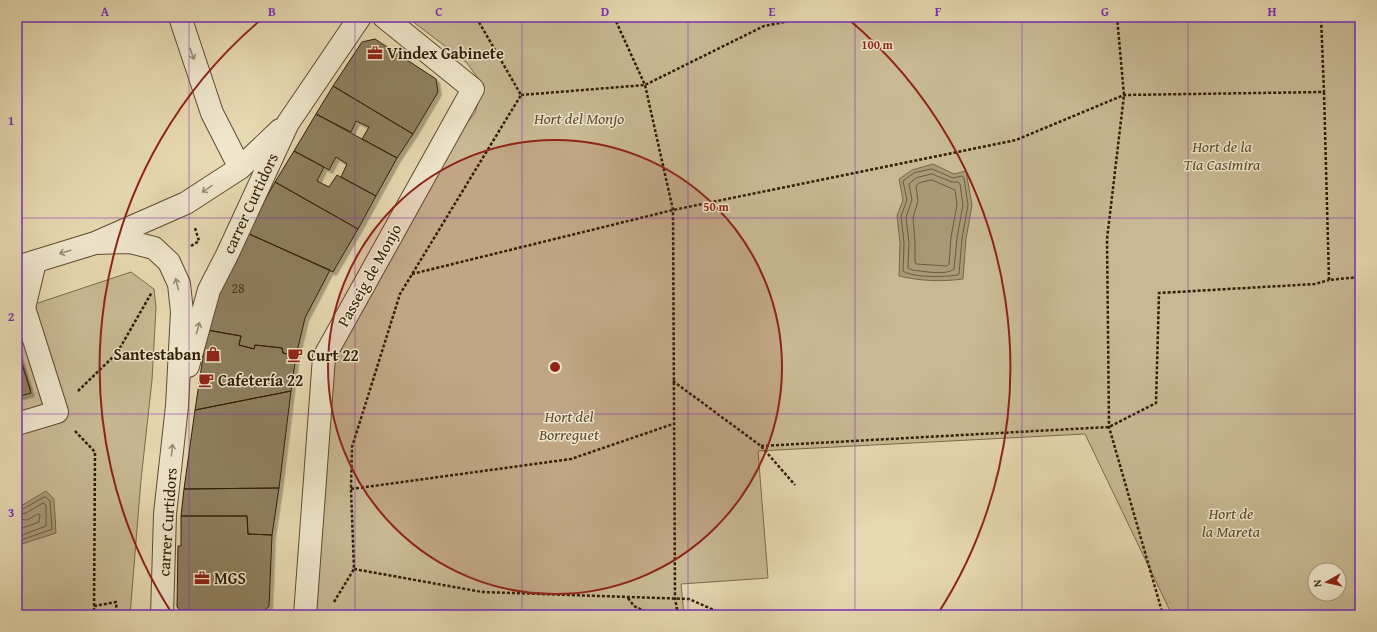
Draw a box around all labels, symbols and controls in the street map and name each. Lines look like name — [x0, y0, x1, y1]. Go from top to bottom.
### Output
text: A — [101, 2, 110, 21]
text: B — [268, 2, 276, 21]
text: C — [435, 2, 443, 21]
text: D — [601, 2, 609, 21]
text: E — [769, 2, 776, 21]
text: F — [935, 2, 942, 21]
text: G — [1101, 2, 1109, 21]
text: H — [1267, 2, 1277, 21]
text: 100 m — [861, 36, 894, 53]
place label: Vindex Gabinete — [387, 41, 504, 65]
office icon: Vindex Gabinete — [366, 44, 384, 62]
one-way arrow — [189, 48, 197, 60]
park label: Hort del Monjo — [533, 106, 624, 130]
text: 1 — [8, 111, 14, 130]
park label: Hort de la Tia Casimira — [1184, 134, 1261, 176]
street label: carrer Curtidors — [216, 149, 284, 257]
one-way arrow — [202, 185, 213, 193]
text: 50 m — [703, 198, 729, 215]
street label: Passeig de Monjo — [331, 219, 407, 331]
one-way arrow — [58, 249, 71, 256]
one-way arrow — [173, 277, 181, 290]
house number: 28 — [231, 278, 245, 298]
text: 2 — [8, 307, 15, 326]
one-way arrow — [195, 322, 202, 335]
place label: Santestaban — [113, 342, 202, 366]
place label: Curt 22 — [307, 343, 359, 367]
shop icon: Santestaban — [204, 345, 222, 363]
cafe icon: Curt 22 — [286, 346, 304, 364]
centre of rings — [548, 360, 562, 374]
place label: Cafetería 22 — [218, 368, 303, 392]
cafe icon: Cafetería 22 — [197, 371, 215, 389]
park label: Hort del Borreguet — [538, 404, 600, 446]
one-way arrow — [168, 444, 176, 457]
street label: carrer Curtidors — [151, 467, 183, 577]
park label: Hort de la Mareta — [1202, 501, 1261, 543]
text: 3 — [8, 503, 14, 522]
north arrow — [1307, 562, 1347, 602]
place label: MGS — [214, 566, 246, 590]
office icon: MGS — [193, 569, 211, 587]
text: N — [1309, 578, 1326, 588]

